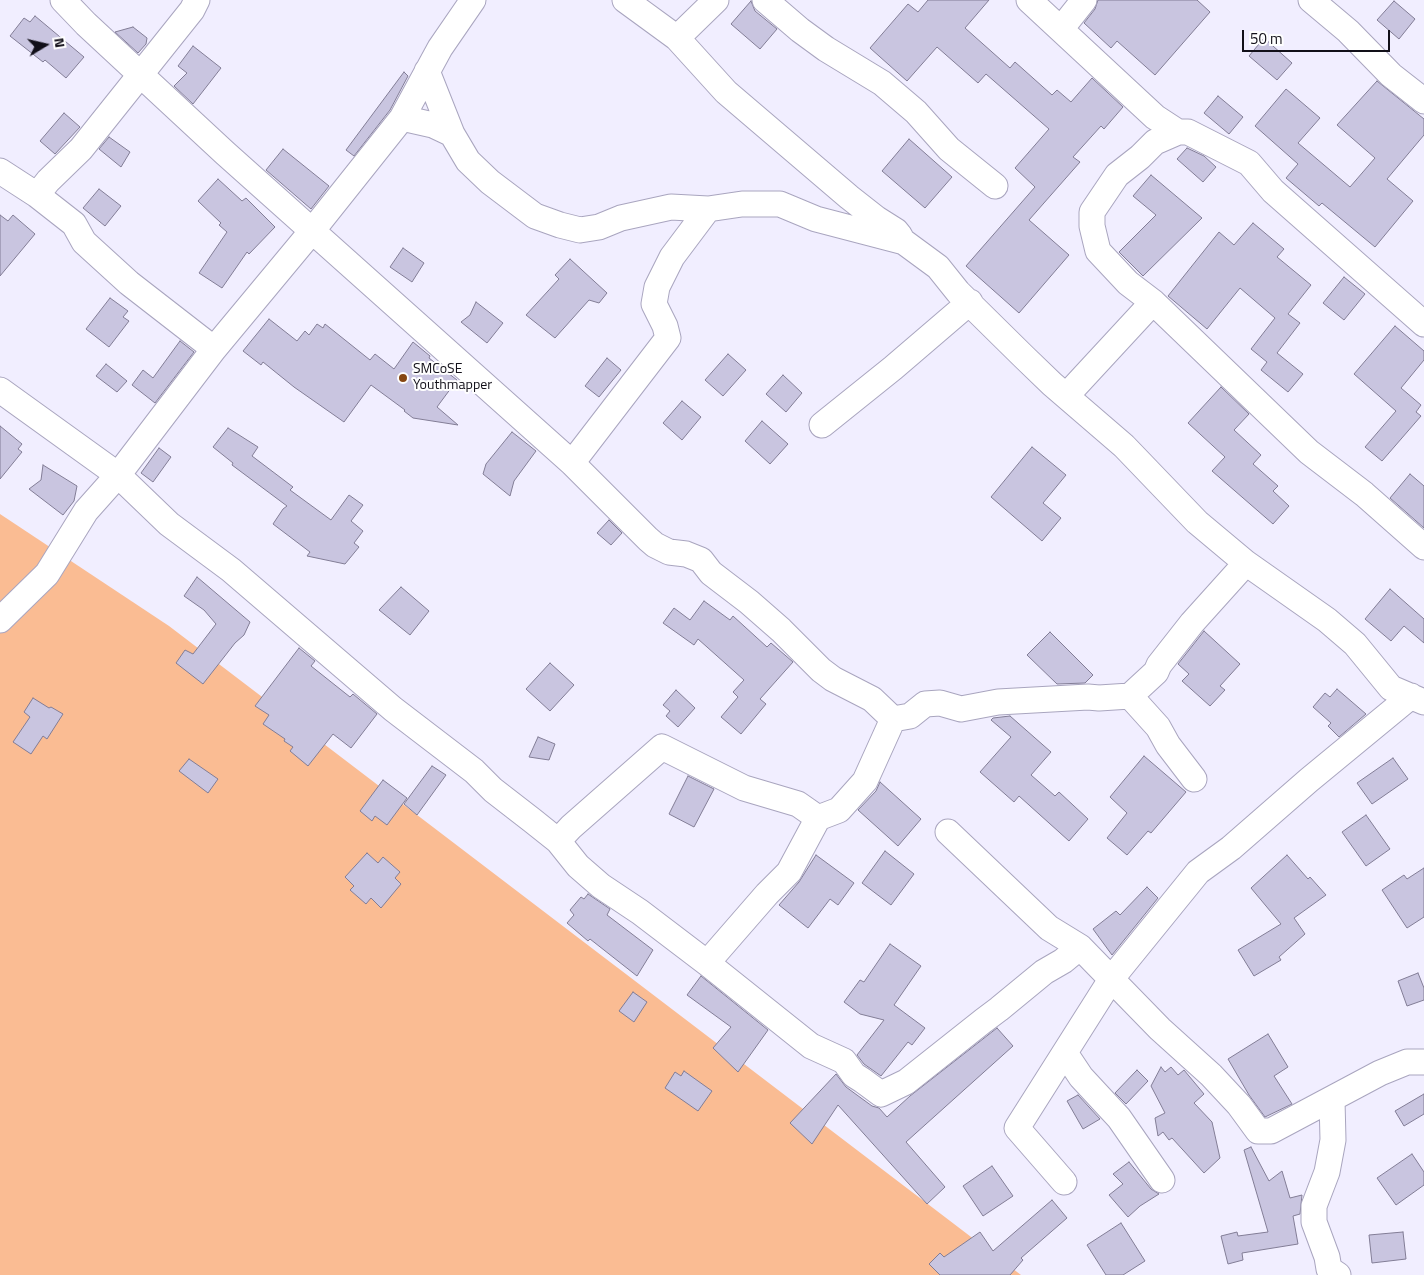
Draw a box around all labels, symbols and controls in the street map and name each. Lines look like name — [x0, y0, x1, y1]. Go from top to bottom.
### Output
north arrow — [20, 20, 70, 70]
scale bar — [1244, 20, 1392, 52]
text: 50 m — [1250, 27, 1283, 50]
text: N — [49, 36, 71, 49]
place label: SMCoSE Youthmapper — [413, 362, 492, 394]
marker: SMCoSE Youthmapper — [397, 372, 409, 384]

